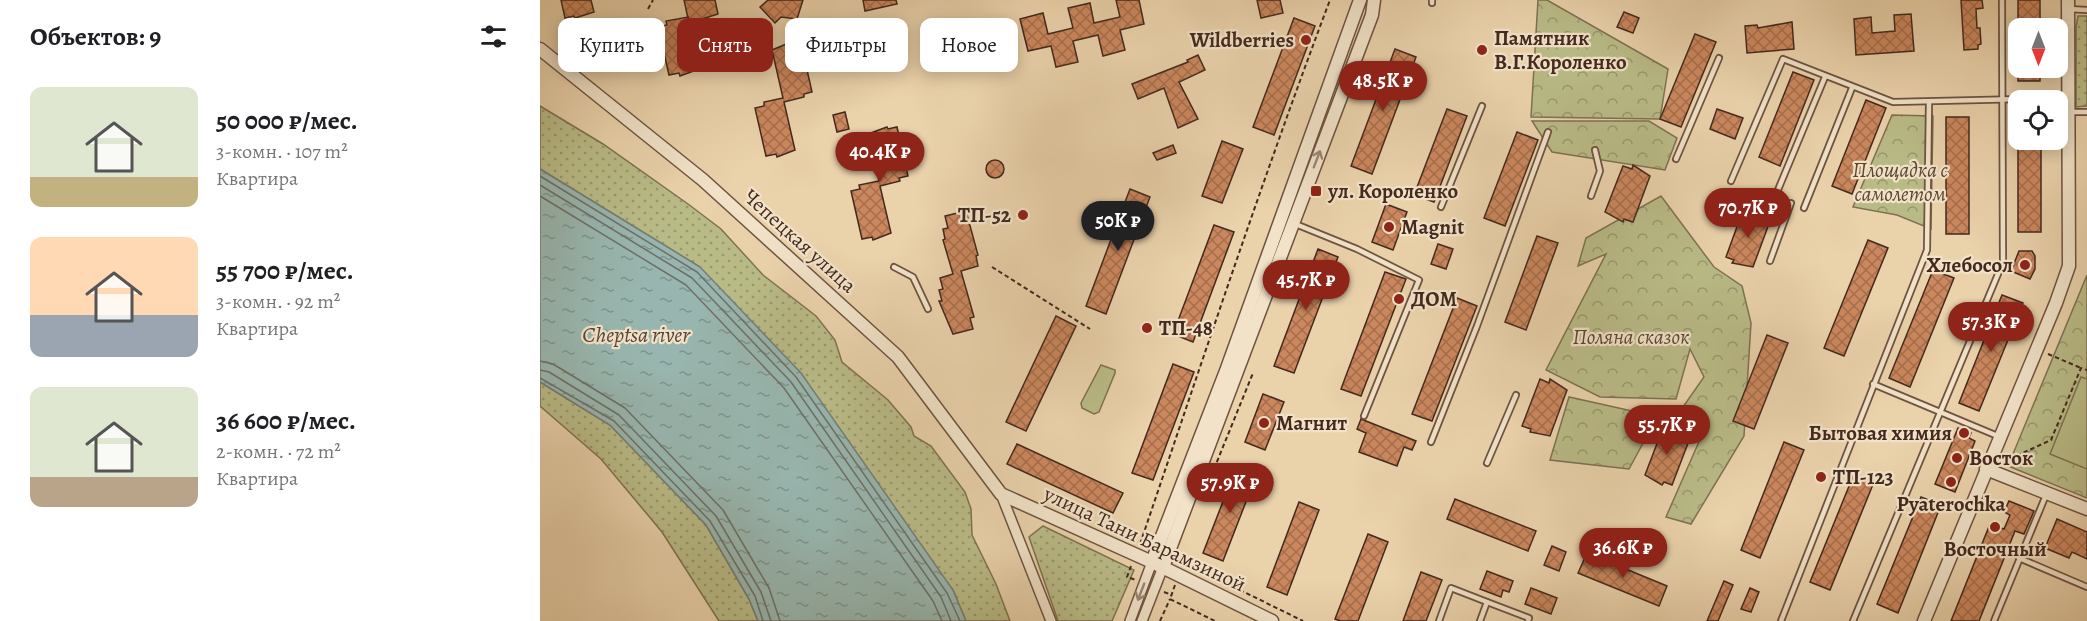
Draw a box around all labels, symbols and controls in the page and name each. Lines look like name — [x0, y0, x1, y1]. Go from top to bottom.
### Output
chip: Купить — [558, 18, 665, 72]
chip: Снять — [677, 18, 773, 72]
chip: Фильтры — [785, 18, 908, 72]
chip: Новое — [920, 18, 1018, 72]
north arrow — [2008, 18, 2068, 78]
map controls — [2008, 18, 2068, 150]
text: Объектов: 9 — [30, 19, 161, 54]
icon: filters — [477, 20, 510, 53]
place label: Памятник В.Г.Короленко — [1494, 24, 1627, 76]
place label: Wildberries — [1189, 26, 1294, 54]
marker: Wildberries — [1299, 33, 1313, 47]
marker: Памятник В.Г.Короленко — [1475, 43, 1489, 57]
pin: 48.5K ₽ — [1328, 61, 1438, 112]
text: 48.5K ₽ — [1353, 67, 1413, 94]
button: locate — [2008, 90, 2068, 150]
text: 50 000 ₽/мес. — [216, 103, 358, 138]
icon: home — [78, 111, 150, 183]
pin: 40.4K ₽ — [825, 132, 935, 183]
text: 3-комн. · 107 m² — [216, 138, 348, 165]
text: 40.4K ₽ — [849, 138, 911, 165]
one-way arrow — [1312, 150, 1323, 169]
park label: Площадка с самолетом — [1852, 156, 1948, 208]
text: Квартира — [216, 165, 298, 192]
place label: ул. Короленко — [1327, 177, 1458, 205]
street label: Чепецкая улица — [738, 183, 863, 299]
marker: ул. Короленко — [1309, 184, 1323, 198]
pin: 70.7K ₽ — [1693, 188, 1803, 239]
text: 70.7K ₽ — [1718, 194, 1778, 221]
place label: ТП-52 — [958, 201, 1011, 229]
pin: 50K ₽ — [1076, 201, 1160, 252]
text: 50K ₽ — [1095, 207, 1141, 234]
marker: ТП-52 — [1016, 208, 1030, 222]
place label: Magnit — [1401, 213, 1464, 241]
marker: Magnit — [1382, 220, 1396, 234]
place label: Хлебосол — [1927, 251, 2013, 279]
text: 55 700 ₽/мес. — [216, 253, 354, 288]
marker: Хлебосол — [2018, 258, 2032, 272]
pin: 45.7K ₽ — [1251, 260, 1361, 311]
icon: home — [78, 261, 150, 333]
text: 45.7K ₽ — [1277, 266, 1335, 293]
place label: ДОМ — [1411, 285, 1458, 313]
text: 3-комн. · 92 m² — [216, 288, 340, 315]
marker: ДОМ — [1392, 292, 1406, 306]
pin: 57.3K ₽ — [1936, 302, 2046, 353]
text: 57.3K ₽ — [1962, 308, 2020, 335]
place label: ТП-48 — [1159, 314, 1213, 342]
text: Квартира — [216, 315, 298, 342]
water label: Cheptsa river — [582, 320, 691, 350]
marker: ТП-48 — [1140, 321, 1154, 335]
park label: Поляна сказок — [1573, 323, 1689, 351]
text: 36 600 ₽/мес. — [216, 403, 356, 438]
pin: 55.7K ₽ — [1612, 405, 1722, 456]
place label: Магнит — [1276, 409, 1347, 437]
icon: home — [78, 411, 150, 483]
text: 55.7K ₽ — [1638, 411, 1696, 438]
marker: Магнит — [1257, 416, 1271, 430]
place label: Бытовая химия — [1809, 419, 1952, 447]
marker: Бытовая химия — [1957, 426, 1971, 440]
text: 2-комн. · 72 m² — [216, 438, 341, 465]
place label: Восток — [1969, 444, 2033, 472]
marker: Восток — [1950, 451, 1964, 465]
pin: 57.9K ₽ — [1175, 463, 1285, 514]
place label: ТП-123 — [1833, 463, 1894, 491]
text: Квартира — [216, 465, 298, 492]
text: 57.9K ₽ — [1201, 469, 1259, 496]
marker: ТП-123 — [1814, 470, 1828, 484]
marker: Pyaterochka — [1944, 475, 1958, 489]
street label: улица Тани Барамзиной — [1038, 479, 1251, 598]
place label: Pyaterochka — [1896, 490, 2006, 518]
marker: Восточный — [1988, 520, 2002, 534]
pin: 36.6K ₽ — [1568, 528, 1678, 579]
text: 36.6K ₽ — [1593, 534, 1653, 561]
place label: Восточный — [1943, 535, 2047, 563]
one-way arrow — [1135, 582, 1146, 600]

